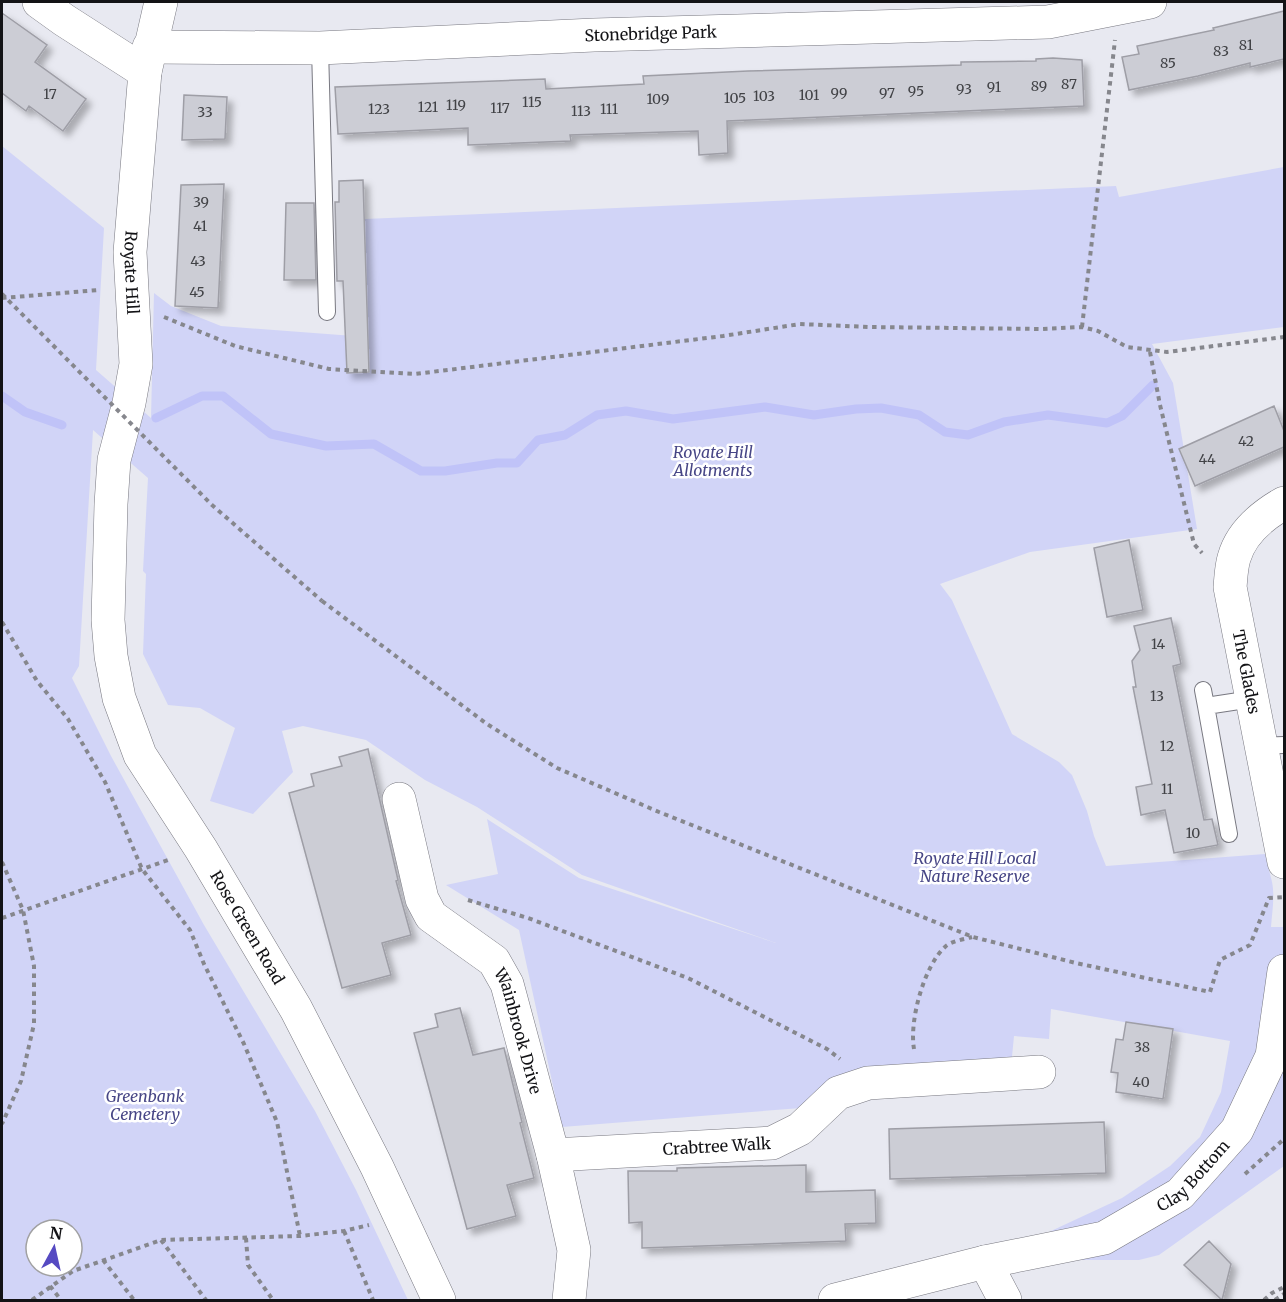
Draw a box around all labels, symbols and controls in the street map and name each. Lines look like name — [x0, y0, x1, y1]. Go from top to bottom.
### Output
street label: Stonebridge Park — [584, 21, 718, 45]
house number: 81 — [1239, 36, 1253, 54]
house number: 83 — [1213, 42, 1229, 60]
house number: 85 — [1160, 54, 1176, 72]
house number: 87 — [1061, 75, 1077, 93]
house number: 89 — [1031, 77, 1047, 95]
house number: 91 — [987, 78, 1001, 96]
house number: 93 — [956, 80, 972, 98]
house number: 95 — [908, 82, 924, 100]
house number: 99 — [831, 84, 847, 102]
house number: 97 — [879, 84, 895, 102]
house number: 17 — [43, 85, 57, 103]
house number: 101 — [799, 86, 819, 104]
house number: 103 — [753, 87, 775, 105]
house number: 105 — [724, 89, 746, 107]
house number: 109 — [646, 90, 670, 108]
house number: 115 — [522, 93, 542, 111]
house number: 119 — [446, 96, 466, 114]
house number: 121 — [418, 98, 438, 116]
house number: 117 — [490, 99, 510, 117]
house number: 123 — [368, 100, 390, 118]
house number: 111 — [600, 100, 618, 118]
house number: 113 — [571, 102, 591, 120]
house number: 33 — [197, 103, 213, 121]
house number: 39 — [193, 193, 209, 211]
house number: 41 — [193, 217, 207, 235]
street label: Royate Hill — [120, 230, 143, 315]
house number: 43 — [190, 252, 206, 270]
house number: 45 — [189, 283, 205, 301]
house number: 42 — [1238, 432, 1254, 450]
park label: Royate Hill Allotments — [672, 442, 753, 480]
house number: 44 — [1198, 450, 1216, 468]
street label: The Glades — [1229, 628, 1265, 716]
house number: 14 — [1151, 635, 1165, 653]
house number: 13 — [1150, 687, 1164, 705]
house number: 12 — [1160, 737, 1174, 755]
house number: 11 — [1161, 780, 1173, 798]
house number: 10 — [1186, 824, 1200, 842]
park label: Royate Hill Local Nature Reserve — [913, 848, 1037, 886]
street label: Rose Green Road — [206, 867, 289, 988]
street label: Wainbrook Drive — [490, 964, 546, 1096]
house number: 38 — [1134, 1038, 1150, 1056]
house number: 40 — [1132, 1073, 1150, 1091]
park label: Greenbank Cemetery — [106, 1086, 185, 1124]
street label: Crabtree Walk — [662, 1133, 772, 1159]
street label: Clay Bottom — [1153, 1135, 1234, 1215]
north arrow — [24, 1218, 84, 1278]
text: N — [48, 1222, 64, 1244]

